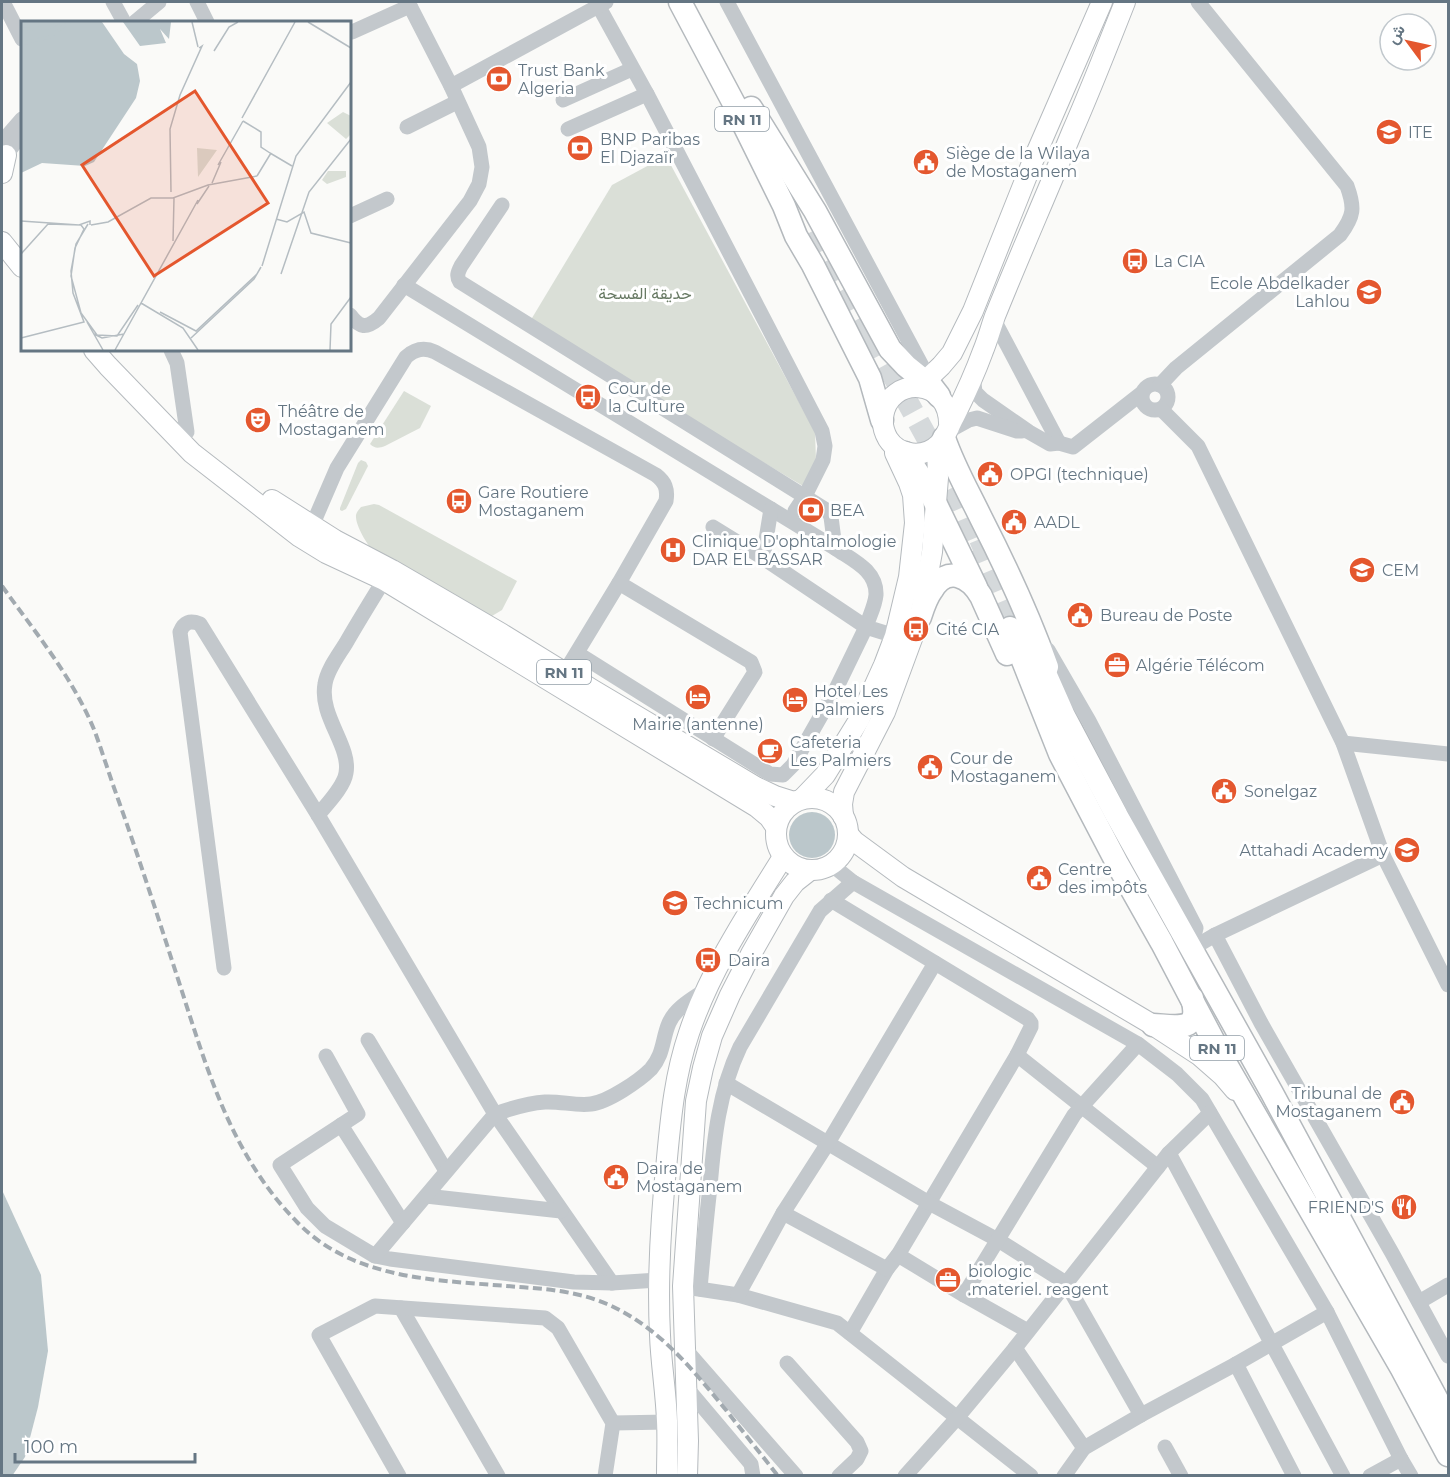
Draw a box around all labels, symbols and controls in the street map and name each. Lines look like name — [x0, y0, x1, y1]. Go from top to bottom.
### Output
north arrow — [1378, 12, 1438, 72]
inset map — [21, 21, 351, 351]
text: ش — [1383, 21, 1409, 47]
place label: Trust Bank Algeria — [518, 61, 605, 98]
bank icon: Trust Bank Algeria — [484, 64, 514, 94]
road number: RN 11 — [715, 107, 769, 131]
school or university icon: ITE — [1374, 117, 1404, 147]
place label: ITE — [1408, 123, 1433, 142]
place label: BNP Paribas El Djazaïr — [600, 130, 700, 167]
bank icon: BNP Paribas El Djazaïr — [565, 133, 595, 163]
place label: Siège de la Wilaya de Mostaganem — [946, 144, 1090, 181]
public building icon: Siège de la Wilaya de Mostaganem — [911, 147, 941, 177]
bus stop icon: La CIA — [1120, 246, 1150, 276]
place label: La CIA — [1154, 252, 1205, 271]
place label: Ecole Abdelkader Lahlou — [1209, 274, 1350, 311]
school or university icon: Ecole Abdelkader Lahlou — [1354, 277, 1384, 307]
park label: حديقة الفسحة — [598, 284, 692, 303]
place label: Cour de la Culture — [608, 379, 685, 416]
bus stop icon: Cour de la Culture — [573, 382, 603, 412]
place label: Théâtre de Mostaganem — [278, 402, 385, 439]
theatre icon: Théâtre de Mostaganem — [243, 405, 273, 435]
public building icon: OPGI (technique) — [975, 459, 1005, 489]
place label: OPGI (technique) — [1010, 465, 1149, 484]
place label: Gare Routiere Mostaganem — [478, 483, 589, 520]
bus stop icon: Gare Routiere Mostaganem — [444, 486, 474, 516]
bank icon: BEA — [796, 495, 826, 525]
place label: BEA — [830, 501, 865, 520]
public building icon: AADL — [999, 507, 1029, 537]
place label: AADL — [1034, 513, 1080, 532]
place label: Clinique D'ophtalmologie DAR EL BASSAR — [692, 532, 896, 569]
hospital icon: Clinique D'ophtalmologie DAR EL BASSAR — [658, 535, 688, 565]
school or university icon: CEM — [1347, 555, 1377, 585]
place label: CEM — [1382, 561, 1419, 580]
public building icon: Bureau de Poste — [1065, 600, 1095, 630]
place label: Bureau de Poste — [1100, 606, 1233, 625]
bus stop icon: Cité CIA — [901, 614, 931, 644]
place label: Cité CIA — [936, 620, 1000, 639]
office icon: Algérie Télécom — [1102, 650, 1132, 680]
place label: Algérie Télécom — [1136, 656, 1265, 675]
road number: RN 11 — [537, 660, 591, 684]
hotel icon: Mairie (antenne) — [683, 682, 713, 712]
place label: Hotel Les Palmiers — [814, 682, 888, 719]
hotel icon: Hotel Les Palmiers — [780, 685, 810, 715]
place label: Mairie (antenne) — [632, 715, 764, 734]
place label: Cafeteria Les Palmiers — [790, 733, 891, 770]
cafe icon: Cafeteria Les Palmiers — [755, 736, 785, 766]
place label: Cour de Mostaganem — [950, 749, 1057, 786]
public building icon: Cour de Mostaganem — [915, 752, 945, 782]
public building icon: Sonelgaz — [1209, 776, 1239, 806]
place label: Sonelgaz — [1244, 782, 1317, 801]
school or university icon: Attahadi Academy — [1392, 835, 1422, 865]
place label: Attahadi Academy — [1239, 841, 1388, 860]
place label: Centre des impôts — [1058, 860, 1147, 897]
public building icon: Centre des impôts — [1024, 863, 1054, 893]
school or university icon: Technicum — [660, 888, 690, 918]
place label: Technicum — [694, 894, 784, 913]
bus stop icon: Daira — [693, 945, 723, 975]
place label: Daira — [728, 951, 770, 970]
road number: RN 11 — [1190, 1036, 1244, 1060]
place label: Tribunal de Mostaganem — [1275, 1084, 1382, 1121]
public building icon: Tribunal de Mostaganem — [1387, 1087, 1417, 1117]
place label: Daira de Mostaganem — [636, 1159, 743, 1196]
public building icon: Daira de Mostaganem — [601, 1162, 631, 1192]
restaurant icon: FRIEND'S — [1389, 1192, 1419, 1222]
place label: FRIEND'S — [1308, 1198, 1384, 1217]
place label: biologic .materiel. reagent — [968, 1262, 1109, 1299]
office icon: biologic .materiel. reagent — [933, 1265, 963, 1295]
scale bar — [15, 1426, 195, 1464]
text: 100 m — [24, 1436, 78, 1458]

